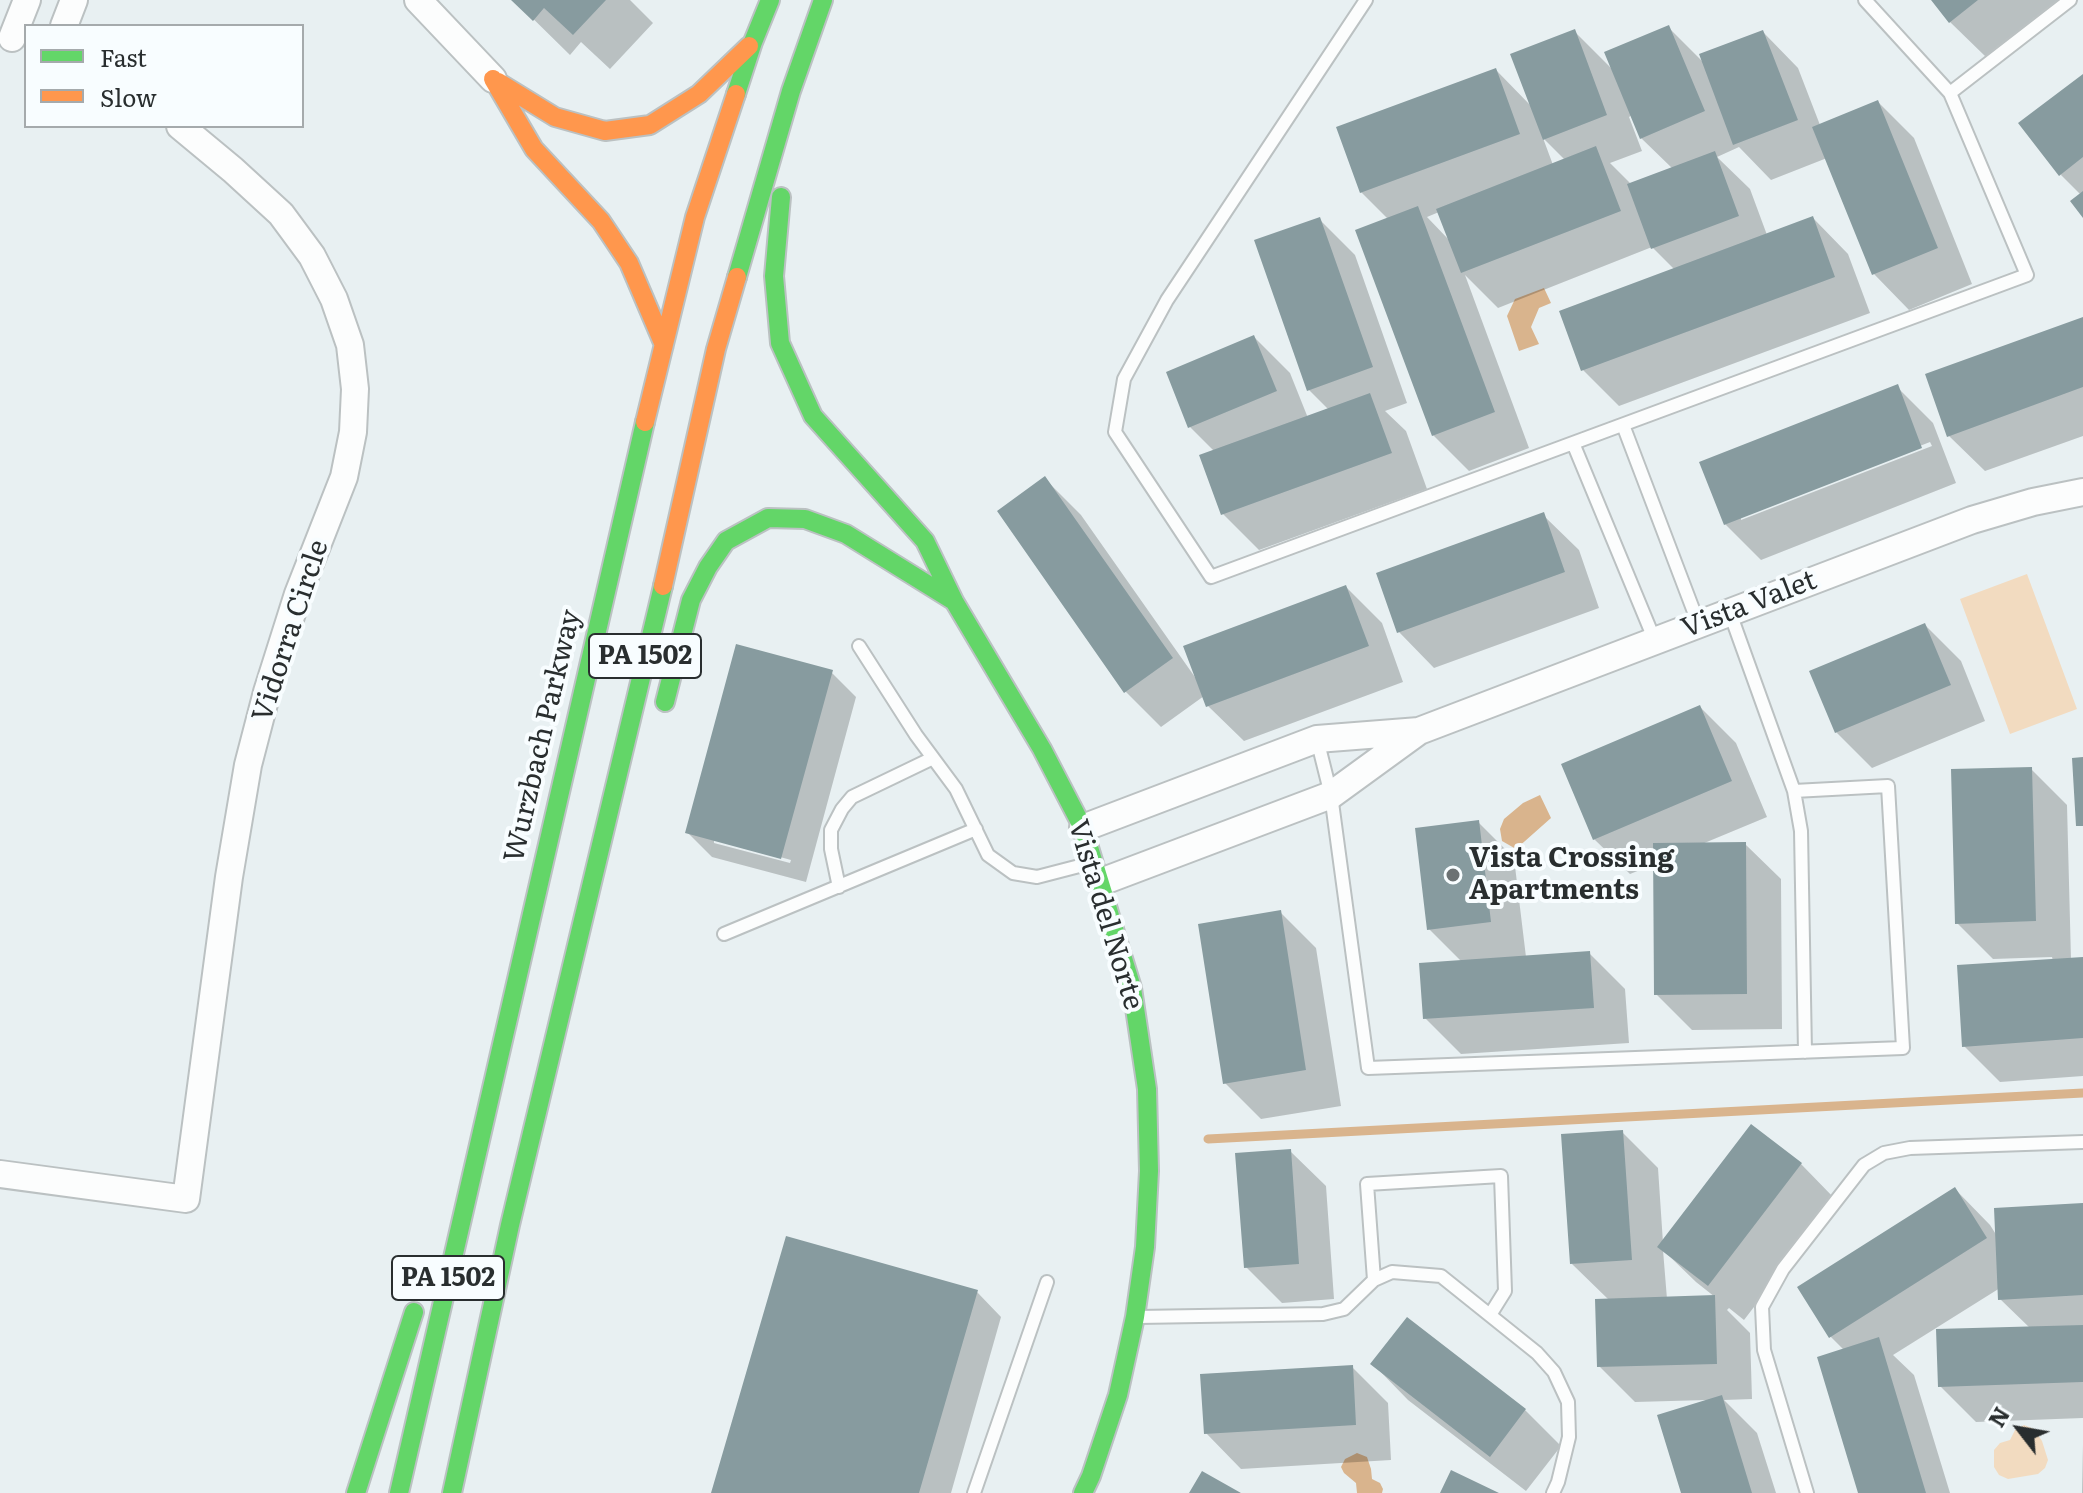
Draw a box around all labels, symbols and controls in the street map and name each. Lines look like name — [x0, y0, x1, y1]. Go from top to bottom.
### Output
legend — [24, 24, 304, 128]
text: Fast — [100, 39, 147, 74]
text: Slow — [100, 79, 157, 114]
street label: Vidorra Circle — [246, 536, 336, 726]
street label: Vista Valet — [1677, 564, 1821, 646]
street label: Wurzbach Parkway — [498, 606, 588, 866]
road number: PA 1502 — [589, 634, 701, 678]
street label: Vista del Norte — [1060, 816, 1150, 1014]
place label: Vista Crossing Apartments — [1469, 842, 1674, 908]
marker: Vista Crossing Apartments — [1444, 866, 1462, 884]
road number: PA 1502 — [392, 1256, 504, 1300]
north arrow — [1979, 1389, 2059, 1469]
text: N — [1979, 1400, 2017, 1433]

